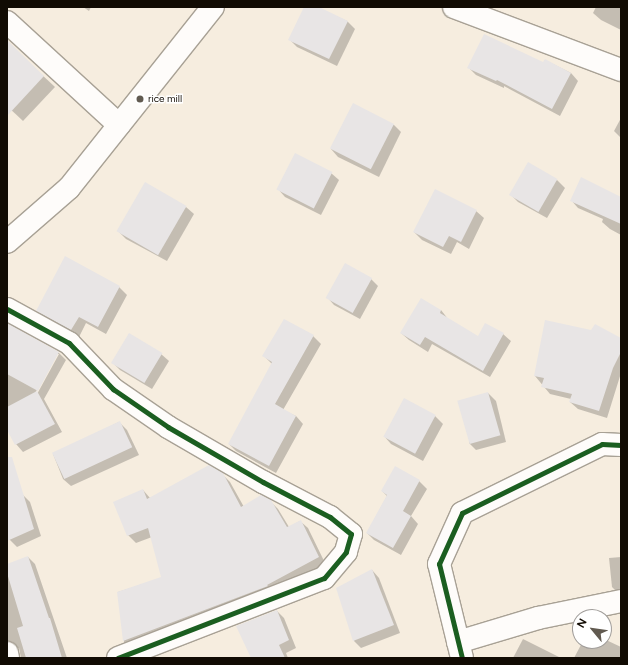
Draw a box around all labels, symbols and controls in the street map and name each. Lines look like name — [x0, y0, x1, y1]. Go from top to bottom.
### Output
place label: rice mill — [148, 93, 182, 105]
marker: rice mill — [135, 94, 145, 104]
north arrow — [572, 609, 612, 649]
text: N — [574, 617, 590, 630]

